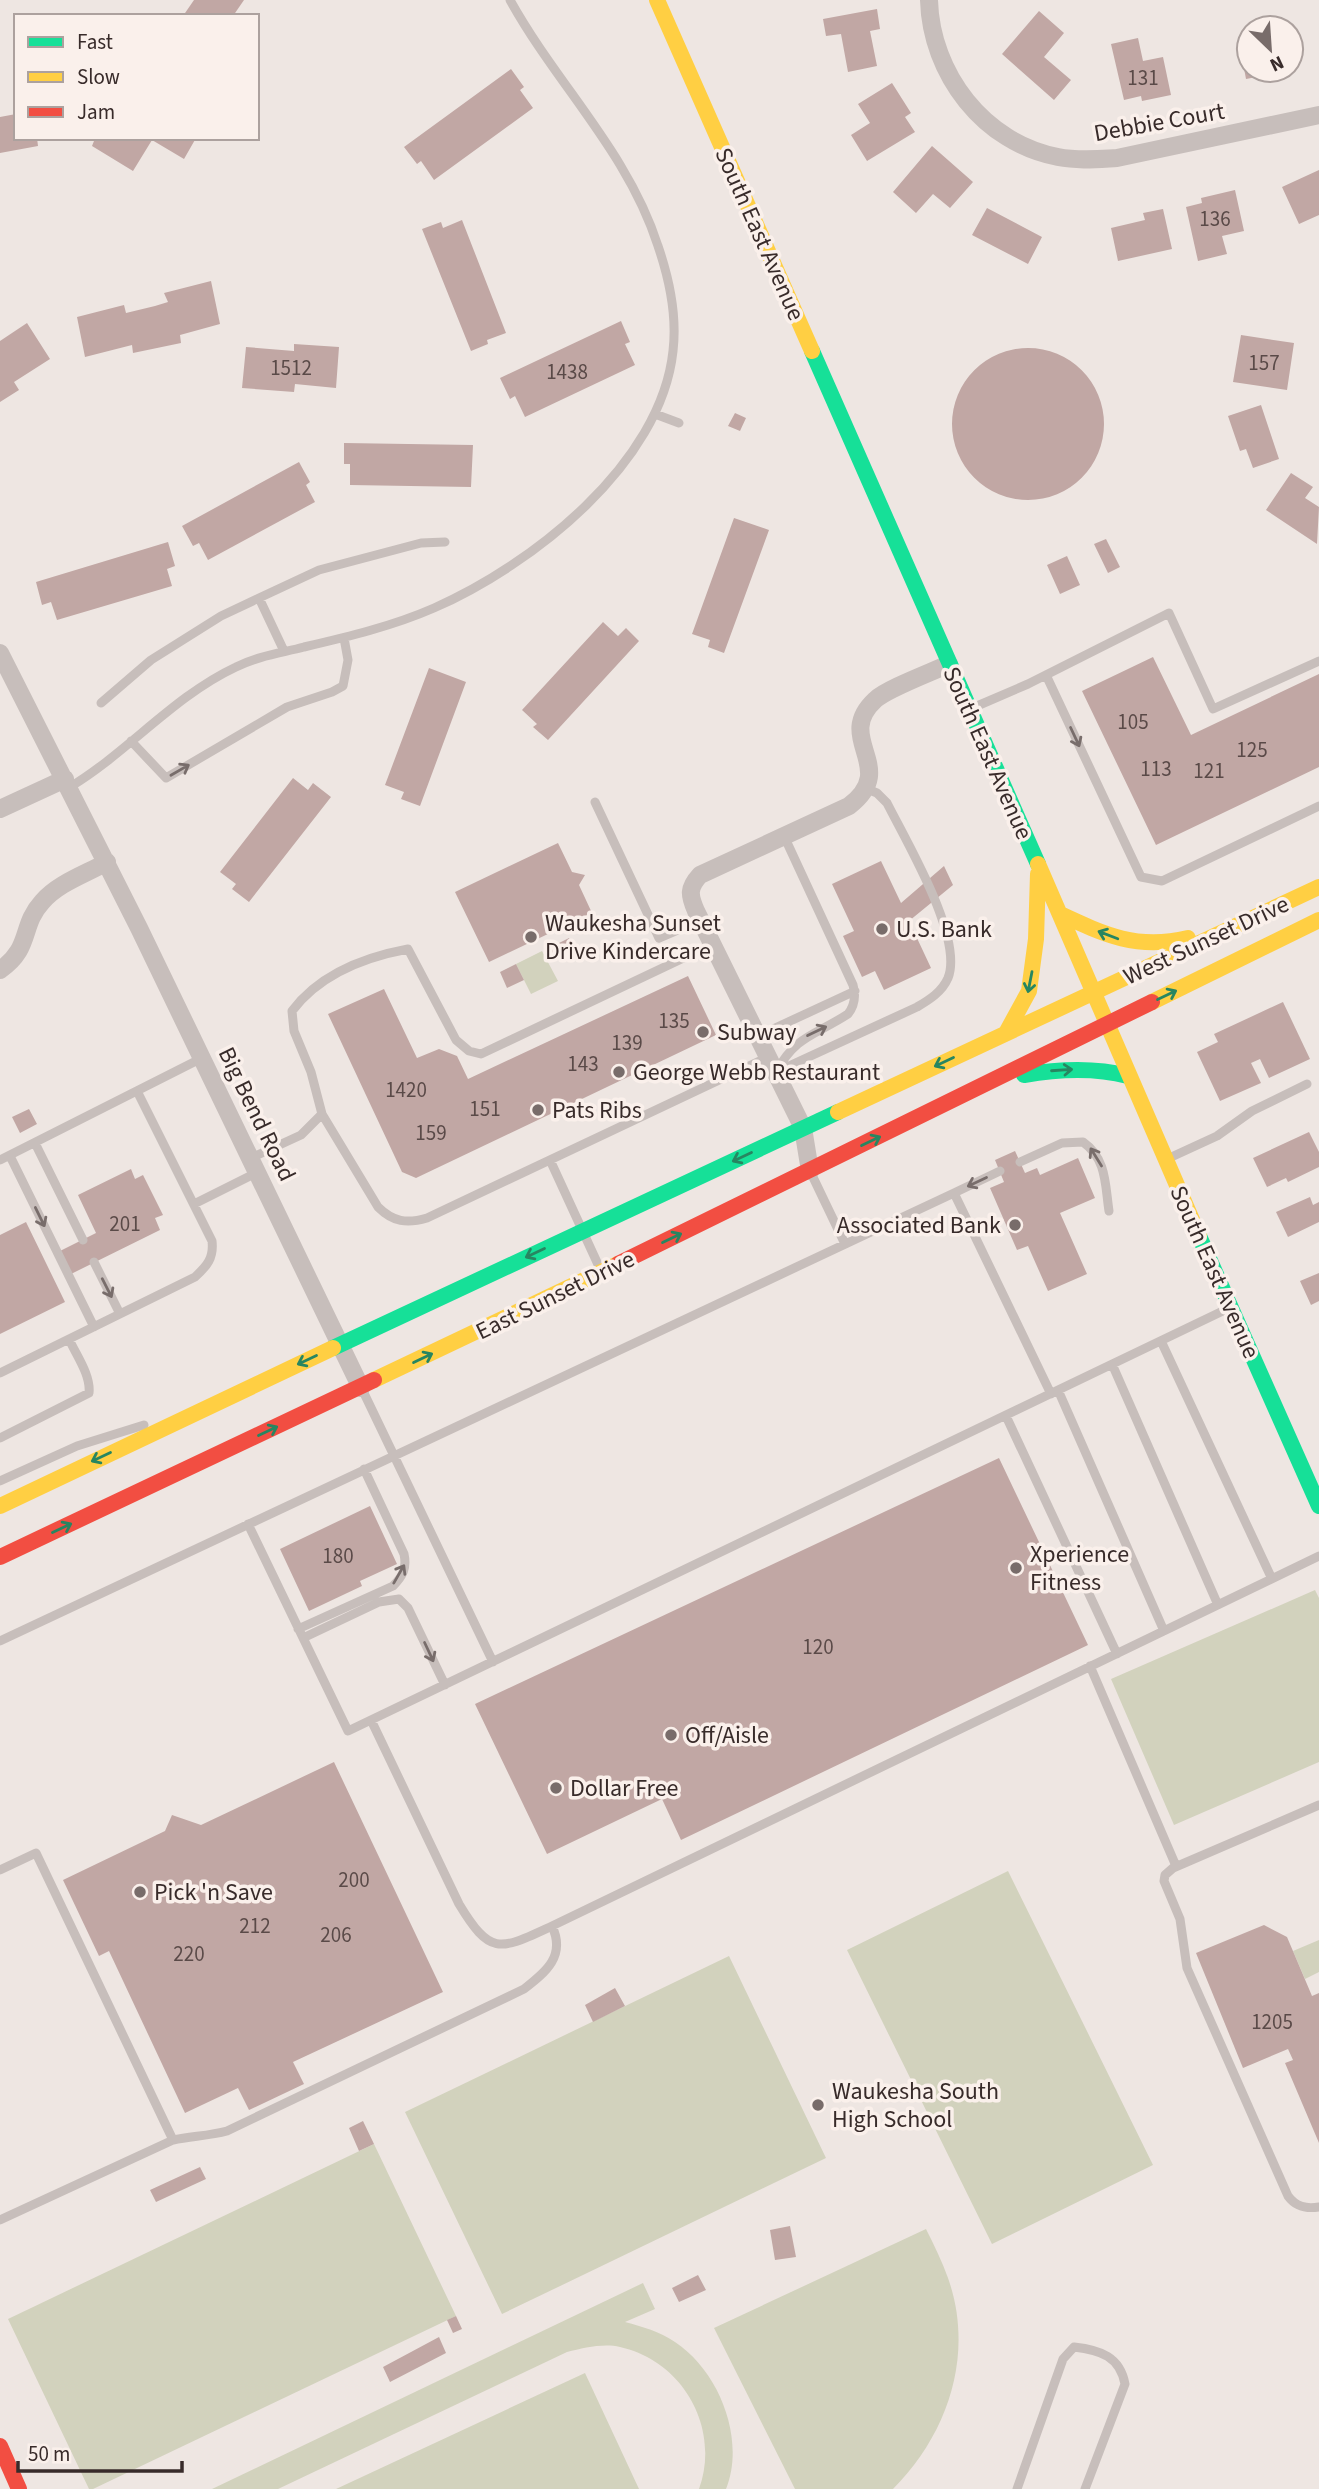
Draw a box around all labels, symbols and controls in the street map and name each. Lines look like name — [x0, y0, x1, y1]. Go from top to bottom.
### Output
legend — [14, 14, 259, 140]
north arrow — [1235, 14, 1305, 84]
text: Fast — [77, 27, 113, 57]
text: N — [1265, 48, 1288, 78]
text: Slow — [77, 62, 120, 92]
house number: 131 — [1127, 63, 1159, 93]
street label: Debbie Court — [1091, 94, 1227, 151]
text: Jam — [77, 97, 115, 127]
street label: South East Avenue — [706, 142, 813, 326]
house number: 136 — [1199, 204, 1231, 234]
house number: 157 — [1248, 348, 1280, 378]
house number: 1512 — [270, 353, 312, 383]
house number: 1438 — [546, 357, 588, 387]
street label: South East Avenue — [934, 661, 1041, 845]
house number: 105 — [1117, 707, 1149, 737]
one-way arrow — [1069, 725, 1082, 747]
house number: 125 — [1236, 735, 1268, 765]
house number: 113 — [1140, 754, 1172, 784]
house number: 121 — [1193, 756, 1225, 786]
one-way arrow — [170, 763, 190, 777]
street label: West Sunset Drive — [1118, 887, 1295, 994]
place label: Waukesha Sunset Drive Kindercare — [545, 906, 721, 969]
place label: U.S. Bank — [896, 912, 992, 947]
marker: U.S. Bank — [874, 921, 890, 937]
one-way arrow — [1098, 928, 1120, 941]
marker: Waukesha Sunset Drive Kindercare — [523, 929, 539, 945]
one-way arrow — [1023, 971, 1036, 993]
one-way arrow — [1156, 988, 1177, 1002]
house number: 135 — [658, 1006, 690, 1036]
place label: Subway — [717, 1015, 796, 1050]
one-way arrow — [806, 1023, 827, 1037]
marker: Subway — [695, 1024, 711, 1040]
house number: 139 — [611, 1028, 643, 1058]
street label: Big Bend Road — [209, 1041, 304, 1187]
house number: 143 — [567, 1049, 599, 1079]
place label: George Webb Restaurant — [633, 1055, 880, 1090]
one-way arrow — [934, 1056, 955, 1069]
one-way arrow — [1050, 1063, 1073, 1076]
marker: George Webb Restaurant — [611, 1064, 627, 1080]
house number: 1420 — [385, 1075, 427, 1105]
place label: Pats Ribs — [552, 1093, 642, 1128]
house number: 151 — [469, 1094, 501, 1124]
marker: Pats Ribs — [530, 1102, 546, 1118]
house number: 159 — [415, 1118, 447, 1148]
one-way arrow — [860, 1134, 881, 1148]
one-way arrow — [1089, 1147, 1103, 1167]
one-way arrow — [731, 1151, 753, 1164]
one-way arrow — [967, 1176, 988, 1189]
street label: South East Avenue — [1161, 1180, 1268, 1364]
one-way arrow — [33, 1206, 47, 1227]
place label: Associated Bank — [837, 1208, 1001, 1243]
house number: 201 — [109, 1209, 141, 1239]
marker: Associated Bank — [1007, 1217, 1023, 1233]
one-way arrow — [661, 1231, 682, 1245]
street label: East Sunset Drive — [470, 1242, 641, 1349]
one-way arrow — [525, 1247, 546, 1260]
one-way arrow — [100, 1277, 114, 1298]
one-way arrow — [412, 1351, 433, 1364]
one-way arrow — [297, 1354, 318, 1367]
one-way arrow — [257, 1424, 278, 1437]
one-way arrow — [91, 1450, 112, 1464]
one-way arrow — [51, 1520, 72, 1534]
place label: Xperience Fitness — [1030, 1537, 1129, 1600]
house number: 180 — [322, 1541, 354, 1571]
marker: Xperience Fitness — [1008, 1560, 1024, 1576]
one-way arrow — [393, 1565, 407, 1585]
house number: 120 — [802, 1632, 834, 1662]
one-way arrow — [423, 1641, 436, 1662]
place label: Off/Aisle — [685, 1718, 769, 1753]
marker: Off/Aisle — [663, 1727, 679, 1743]
place label: Dollar Free — [570, 1771, 679, 1806]
marker: Dollar Free — [548, 1780, 564, 1796]
house number: 200 — [338, 1865, 370, 1895]
place label: Pick 'n Save — [154, 1875, 273, 1910]
marker: Pick 'n Save — [132, 1884, 148, 1900]
house number: 212 — [239, 1911, 271, 1941]
house number: 206 — [320, 1920, 352, 1950]
house number: 220 — [173, 1939, 205, 1969]
house number: 1205 — [1251, 2007, 1293, 2037]
place label: Waukesha South High School — [832, 2074, 999, 2137]
marker: Waukesha South High School — [810, 2097, 826, 2113]
scale bar — [18, 2430, 182, 2474]
text: 50 m — [28, 2439, 70, 2469]

